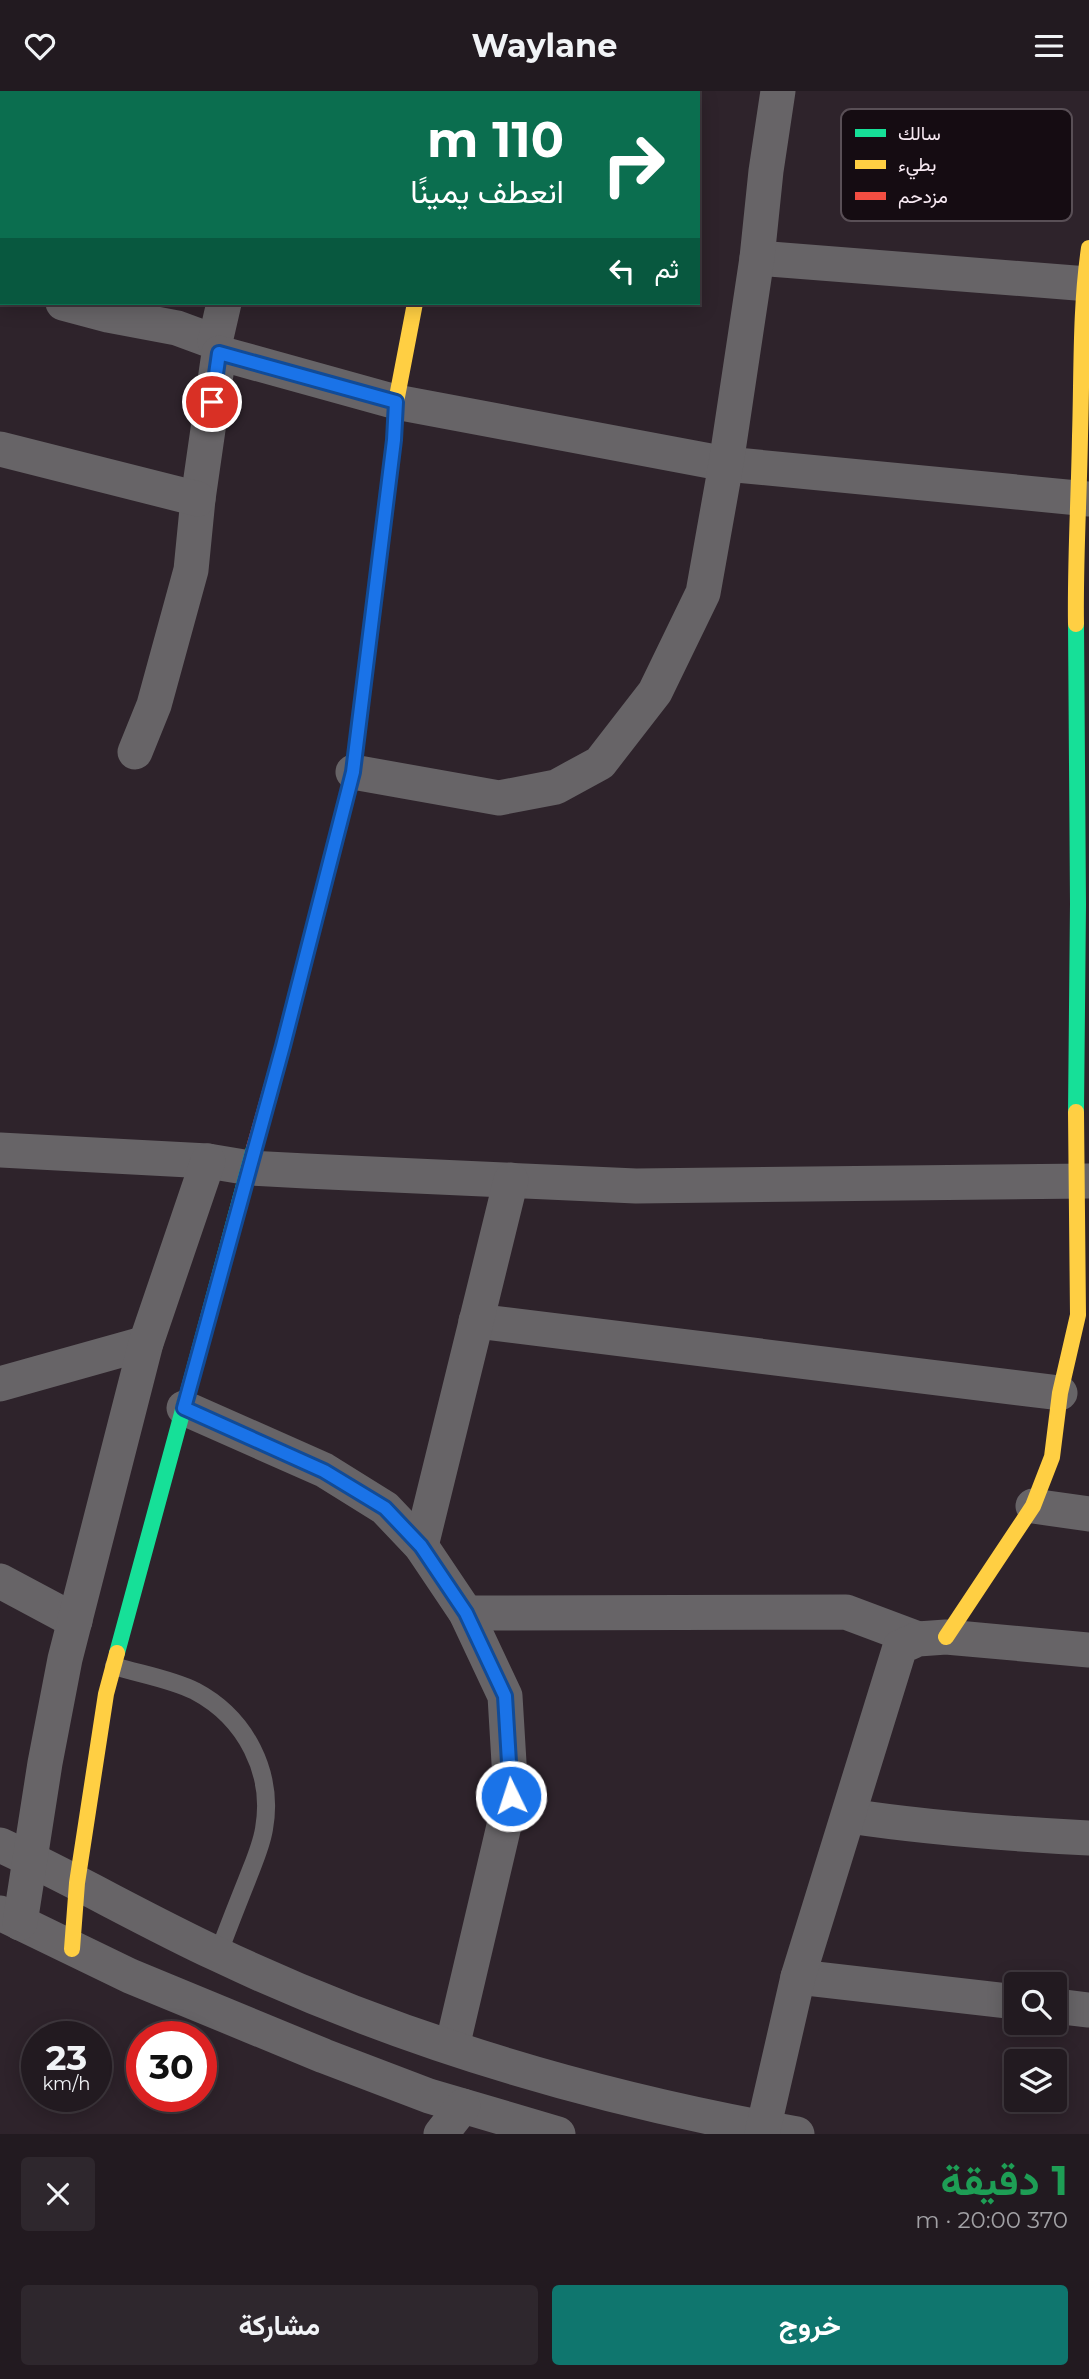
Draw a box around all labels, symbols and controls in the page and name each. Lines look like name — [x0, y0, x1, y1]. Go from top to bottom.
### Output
text: Waylane — [472, 26, 617, 65]
icon: heart — [21, 27, 59, 65]
icon: menu — [1030, 27, 1068, 65]
legend — [841, 109, 1072, 221]
text: 110 m — [427, 110, 564, 169]
icon: right — [588, 119, 679, 210]
text: سالك — [898, 122, 941, 145]
text: بطيء — [898, 153, 936, 180]
text: انعطف يمينًا — [410, 172, 564, 211]
text: مزدحم — [898, 185, 948, 209]
icon: left — [603, 252, 641, 290]
text: ثم — [655, 253, 679, 285]
pin — [182, 372, 242, 432]
icon: arrive — [193, 383, 231, 421]
position arrow — [474, 1759, 548, 1833]
map controls — [1004, 1972, 1067, 2112]
button: search — [1004, 1972, 1067, 2035]
speed limit sign: 30 — [126, 2021, 217, 2112]
text: 23 — [46, 2036, 87, 2079]
button: layers — [1004, 2049, 1067, 2112]
text: km/h — [42, 2073, 91, 2095]
text: 1 دقيقة — [941, 2154, 1068, 2206]
button: close — [21, 2157, 95, 2231]
text: 370 m · 20:00 — [915, 2206, 1068, 2234]
button: مشاركة — [21, 2285, 538, 2365]
button: خروج — [552, 2285, 1068, 2365]

